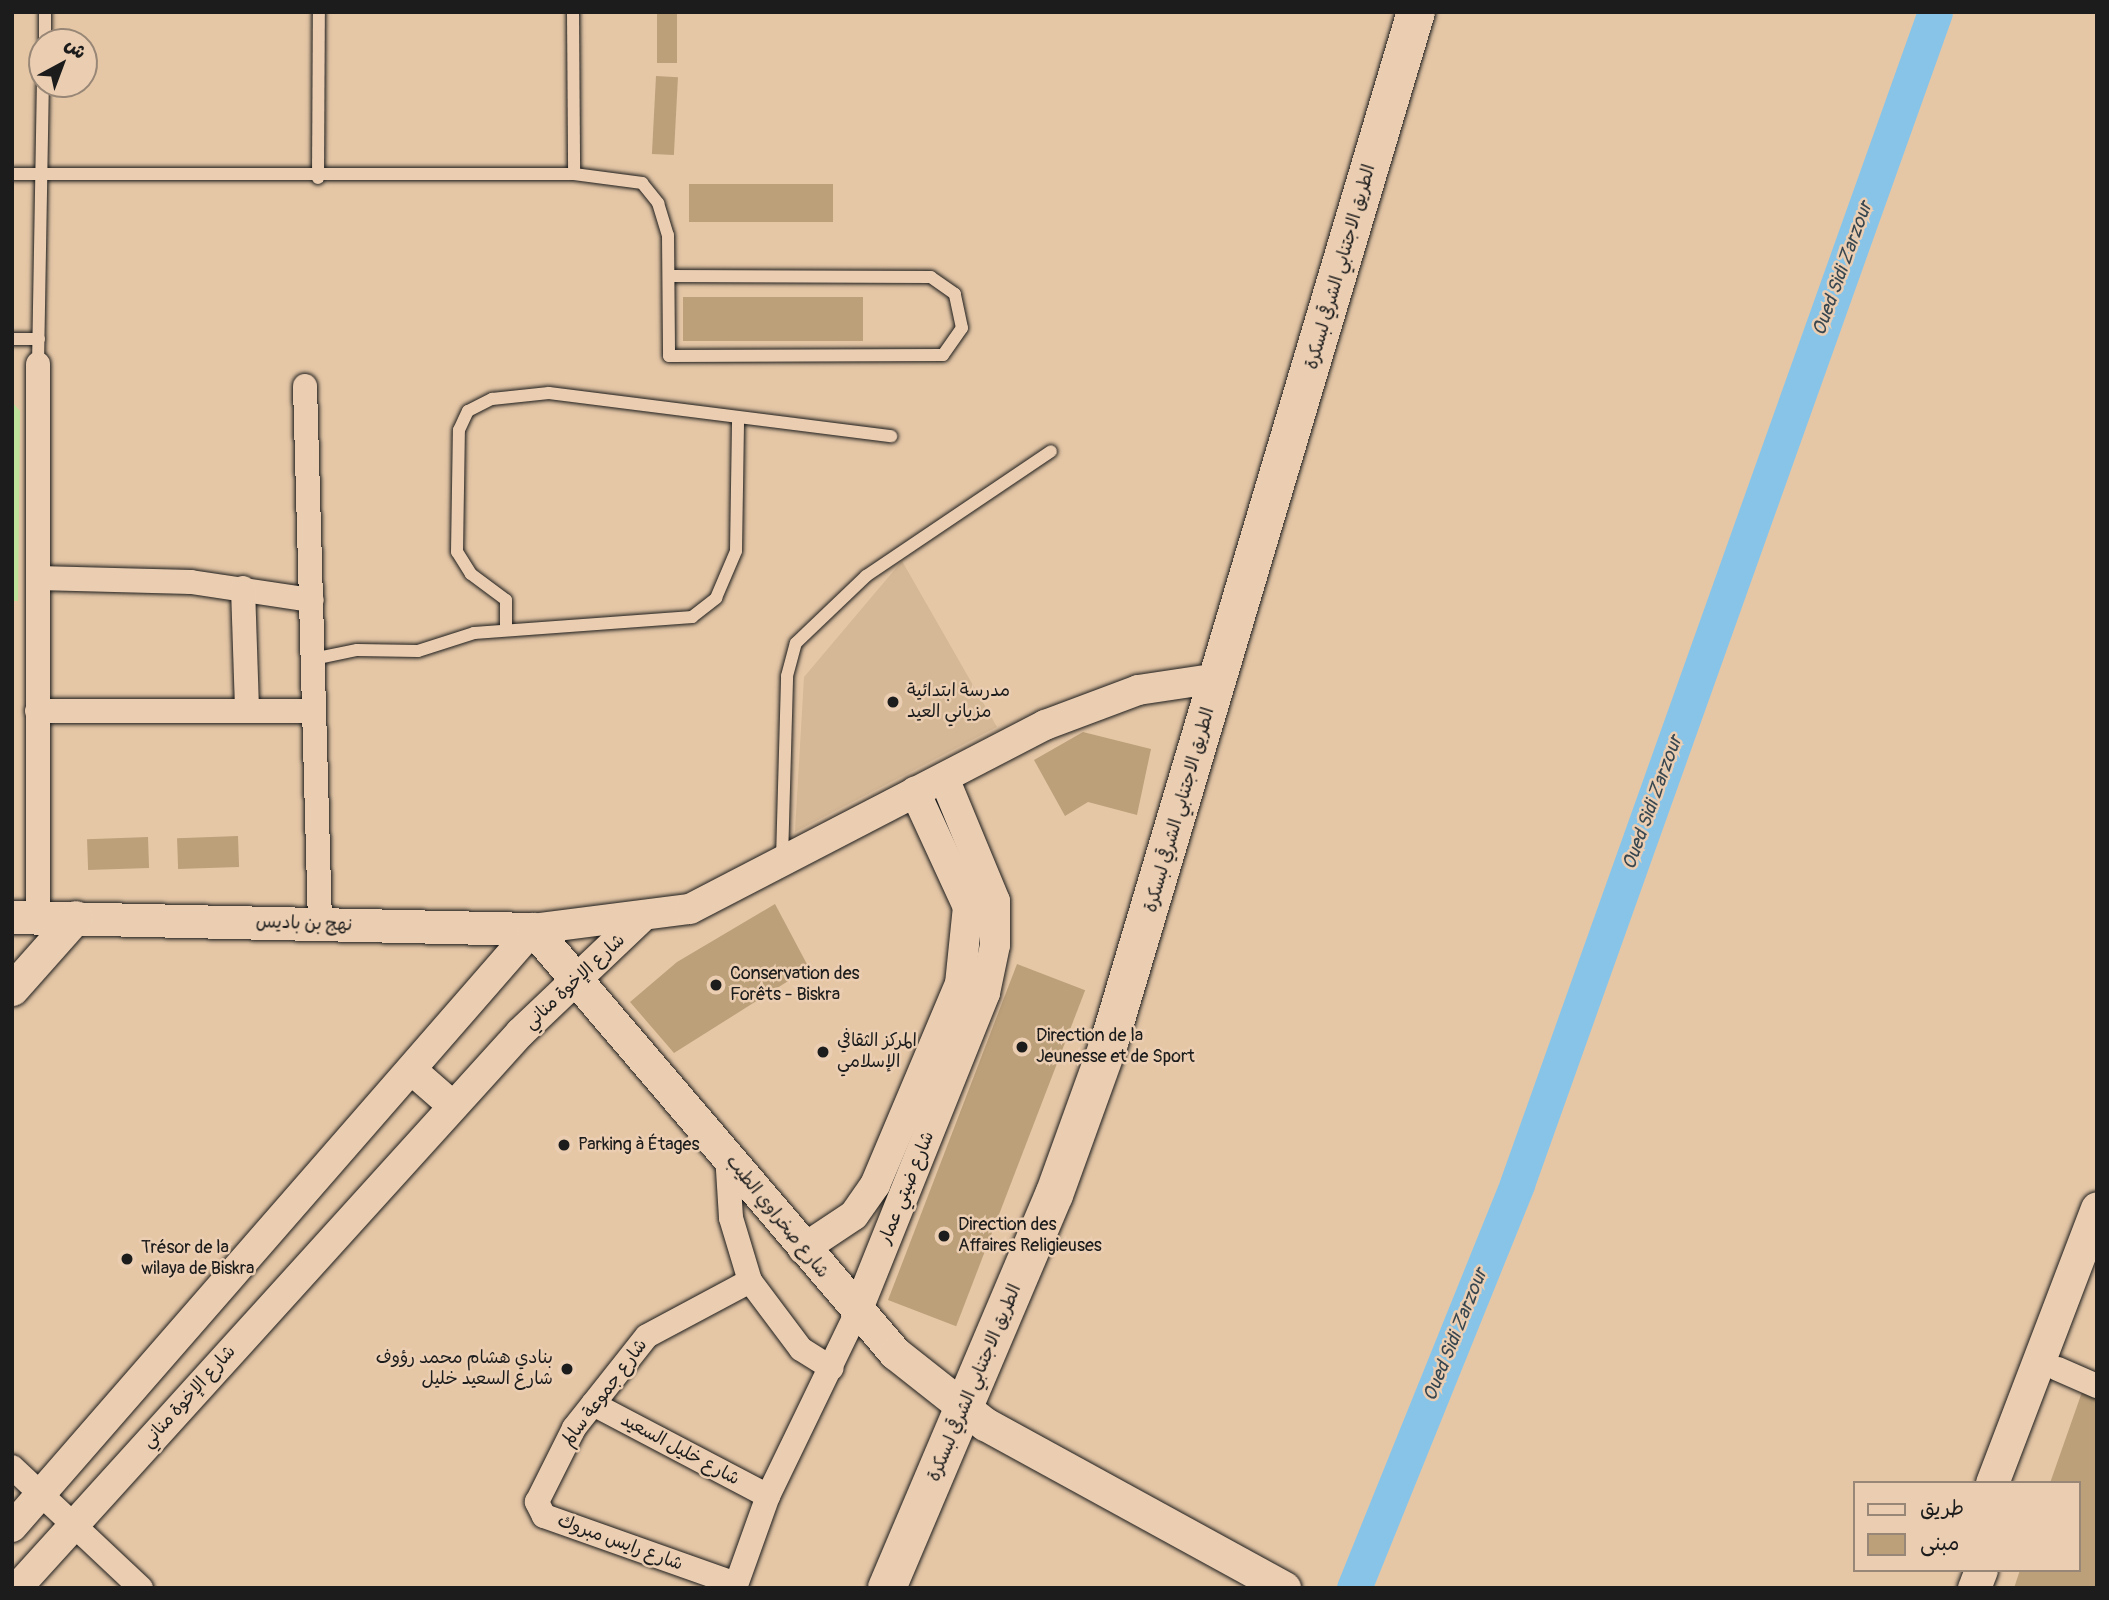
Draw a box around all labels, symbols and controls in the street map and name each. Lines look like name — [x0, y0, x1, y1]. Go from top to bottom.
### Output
north arrow — [28, 28, 98, 98]
text: ش — [60, 33, 91, 65]
street label: الطريق الاجتنابي الشرقي لبسكرة — [1301, 162, 1381, 372]
water label: Oued Sidi Zarzour — [1808, 199, 1878, 339]
place label: مدرسة ابتدائية مزياني العيد — [907, 681, 1010, 724]
marker: مدرسة ابتدائية مزياني العيد — [885, 694, 901, 710]
street label: الطريق الاجتنابي الشرقي لبسكرة — [1140, 705, 1220, 915]
water label: Oued Sidi Zarzour — [1618, 733, 1688, 873]
street label: نهج بن باديس — [255, 912, 353, 936]
street label: شارع الإخوة مناني — [520, 930, 630, 1034]
place label: Conservation des Forêts - Biskra — [730, 964, 860, 1006]
marker: Conservation des Forêts - Biskra — [708, 977, 724, 993]
place label: Direction de la Jeunesse et de Sport — [1036, 1026, 1195, 1068]
place label: المركز الثقافي الإسلامي — [837, 1031, 917, 1074]
marker: Direction de la Jeunesse et de Sport — [1014, 1039, 1030, 1055]
marker: المركز الثقافي الإسلامي — [815, 1044, 831, 1060]
street label: شارع ضيتي عمار — [875, 1128, 939, 1248]
place label: Parking à Étages — [578, 1134, 699, 1156]
marker: Parking à Étages — [556, 1137, 572, 1153]
street label: شارع صخراوي الطيب — [721, 1151, 833, 1283]
place label: Direction des Affaires Religieuses — [958, 1215, 1102, 1258]
marker: Direction des Affaires Religieuses — [936, 1228, 952, 1244]
place label: Trésor de la wilaya de Biskra — [141, 1238, 254, 1280]
marker: Trésor de la wilaya de Biskra — [119, 1251, 135, 1267]
water label: Oued Sidi Zarzour — [1419, 1265, 1493, 1405]
street label: الطريق الاجتنابي الشرقي لبسكرة — [924, 1281, 1026, 1485]
street label: شارع جموعة سالم — [558, 1335, 652, 1451]
street label: شارع الإخوة مناني — [137, 1341, 241, 1453]
place label: بنادي هشام محمد رؤوف شارع السعيد خليل — [376, 1348, 553, 1390]
marker: بنادي هشام محمد رؤوف شارع السعيد خليل — [559, 1361, 575, 1377]
street label: شارع خليل السعيد — [617, 1410, 743, 1490]
legend — [1854, 1481, 2081, 1572]
text: طريق — [1920, 1495, 1964, 1522]
street label: شارع رايس مبروك — [554, 1510, 686, 1576]
text: مبنى — [1920, 1530, 1959, 1557]

